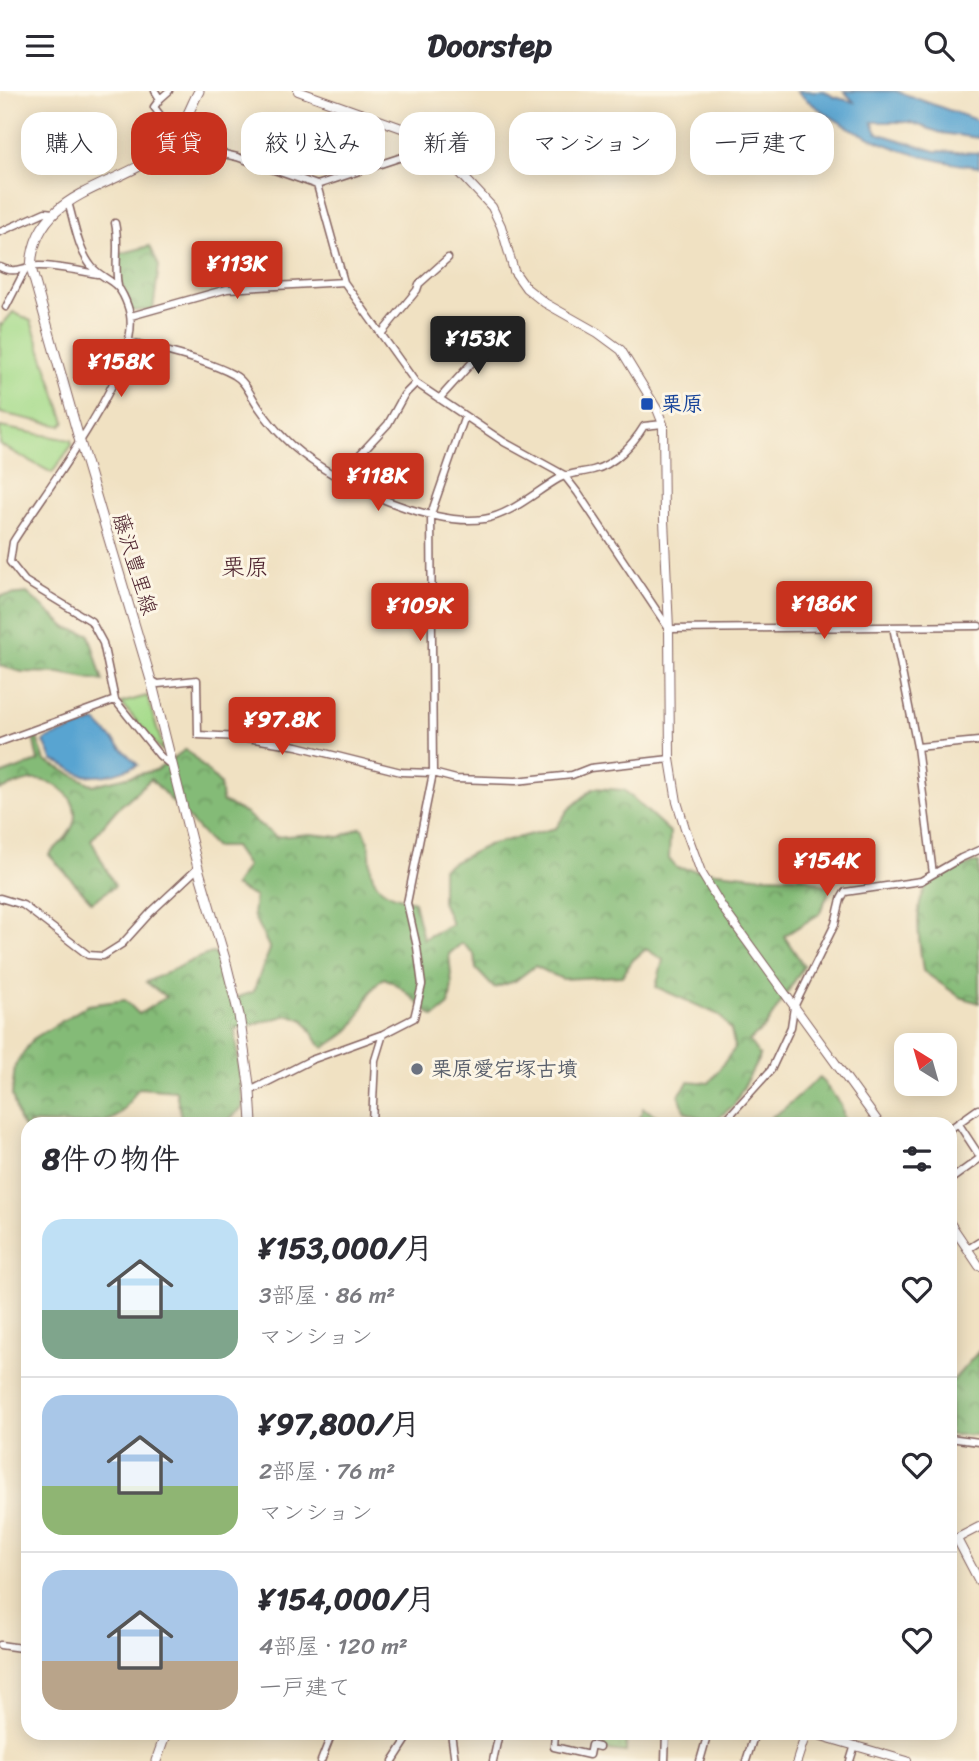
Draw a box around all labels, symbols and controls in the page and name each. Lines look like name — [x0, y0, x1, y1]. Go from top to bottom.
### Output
text: Doorstep — [427, 17, 552, 74]
icon: menu — [21, 27, 59, 65]
icon: search — [920, 27, 958, 65]
chip: 購入 — [21, 112, 117, 175]
chip: 賃貸 — [131, 112, 227, 175]
chip: 絞り込み — [241, 112, 385, 175]
chip: 新着 — [399, 112, 495, 175]
chip: マンション — [509, 112, 676, 175]
chip: 一戸建て — [690, 112, 834, 175]
pin: ¥113K — [188, 241, 286, 301]
text: ¥113K — [207, 243, 267, 284]
pin: ¥153K — [429, 317, 527, 376]
text: ¥153K — [446, 318, 510, 359]
pin: ¥158K — [72, 339, 170, 399]
text: ¥158K — [89, 341, 153, 382]
place label: 栗原 — [661, 385, 703, 423]
marker: 栗原 — [639, 396, 655, 412]
pin: ¥118K — [329, 453, 427, 513]
text: ¥118K — [348, 455, 408, 496]
street label: 藤沢豊里線 — [101, 508, 169, 620]
district label: 栗原 — [221, 546, 269, 588]
pin: ¥186K — [775, 581, 873, 641]
pin: ¥109K — [371, 583, 469, 643]
text: ¥186K — [792, 583, 856, 624]
text: ¥109K — [387, 585, 453, 626]
pin: ¥97.8K — [225, 697, 339, 757]
text: ¥97.8K — [245, 699, 319, 740]
pin: ¥154K — [778, 839, 876, 898]
text: ¥154K — [794, 840, 860, 881]
north arrow — [894, 1033, 957, 1095]
map controls — [894, 1033, 957, 1096]
place label: 栗原愛宕塚古墳 — [431, 1050, 578, 1088]
marker: 栗原愛宕塚古墳 — [409, 1061, 425, 1077]
text: 8件の物件 — [42, 1132, 180, 1186]
icon: filters — [898, 1140, 936, 1178]
text: ¥153,000/月 — [259, 1221, 433, 1275]
icon: home — [98, 1247, 182, 1331]
icon: heart — [898, 1270, 936, 1308]
text: 3部屋 · 86 m² — [259, 1275, 395, 1316]
text: マンション — [259, 1316, 373, 1357]
text: ¥97,800/月 — [259, 1397, 420, 1451]
icon: home — [98, 1423, 182, 1507]
icon: heart — [898, 1446, 936, 1484]
text: 2部屋 · 76 m² — [259, 1451, 395, 1492]
text: マンション — [259, 1492, 373, 1533]
text: ¥154,000/月 — [259, 1572, 435, 1626]
icon: home — [98, 1598, 182, 1682]
icon: heart — [898, 1621, 936, 1659]
text: 4部屋 · 120 m² — [259, 1626, 408, 1667]
text: 一戸建て — [259, 1667, 351, 1708]

